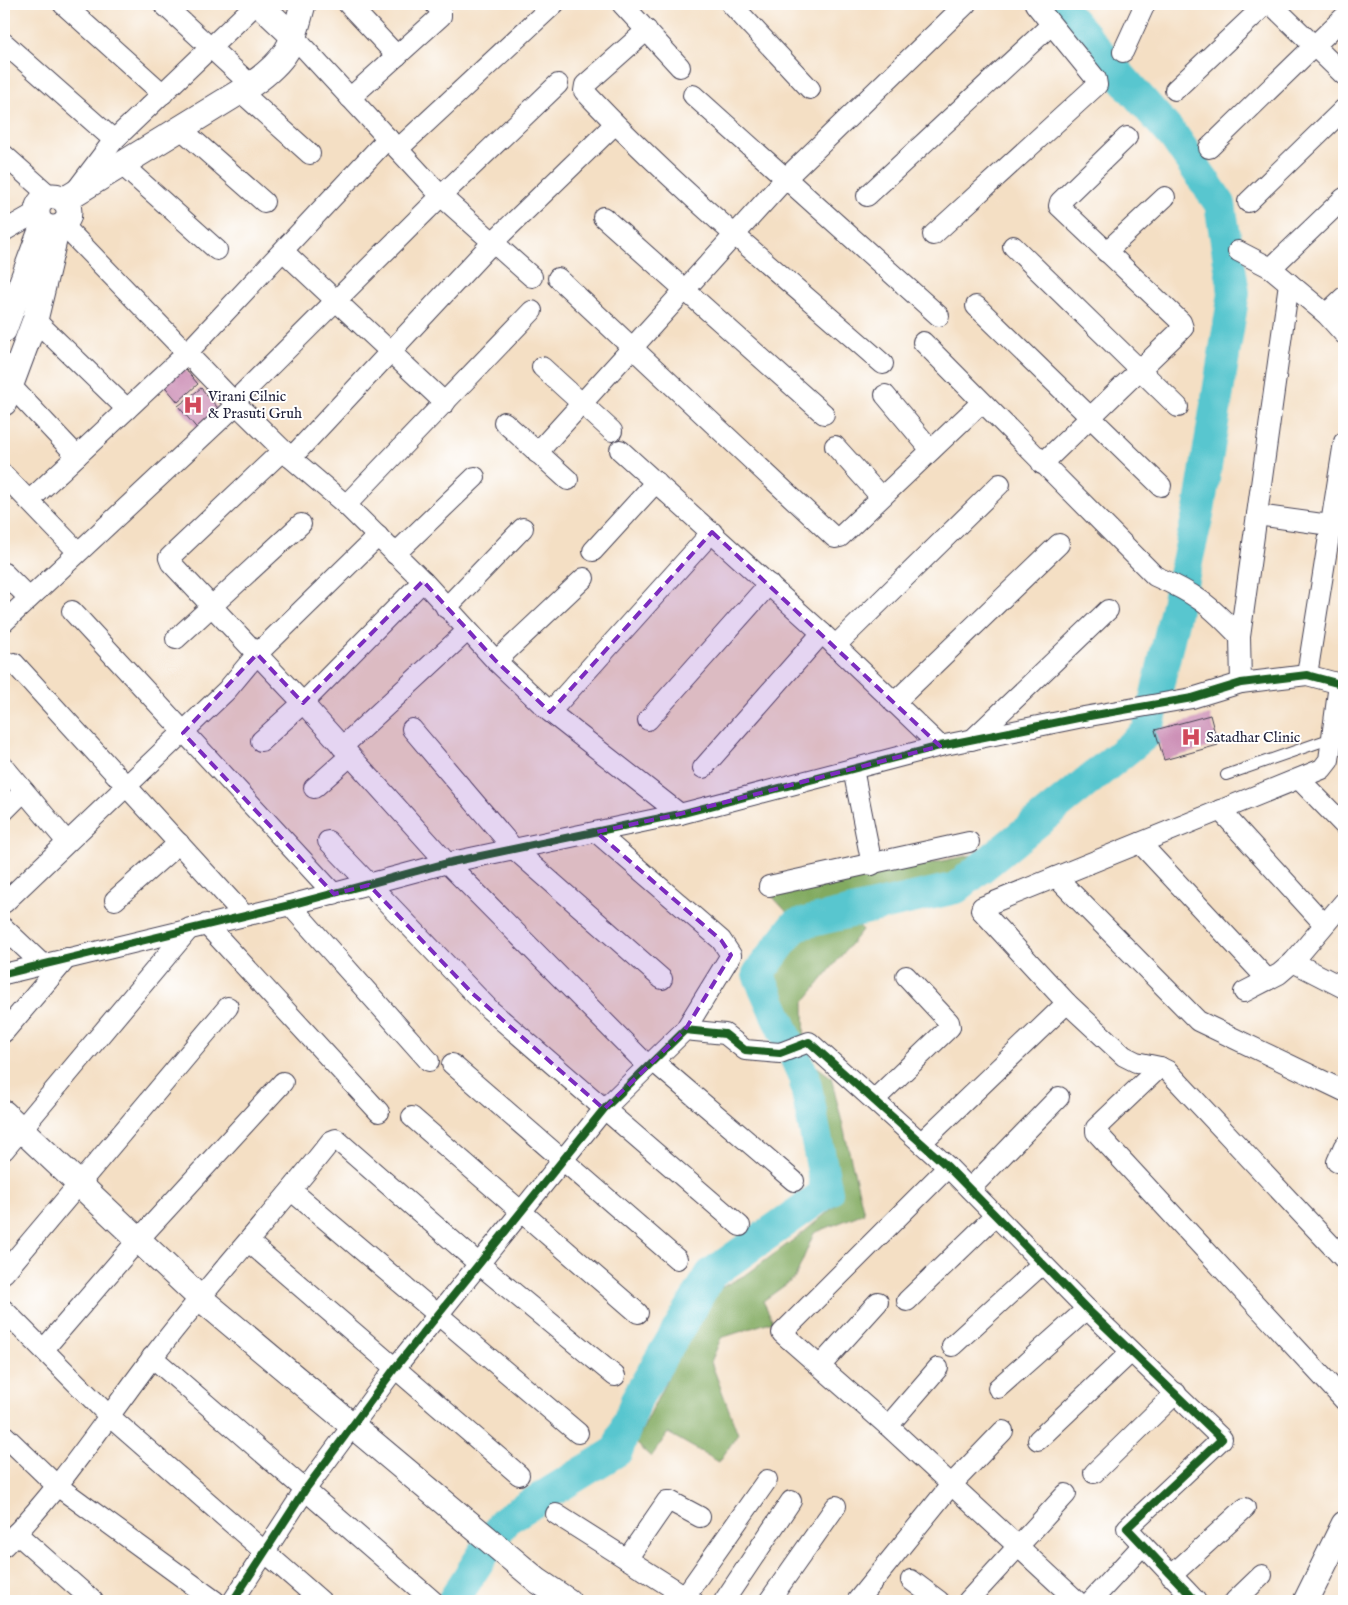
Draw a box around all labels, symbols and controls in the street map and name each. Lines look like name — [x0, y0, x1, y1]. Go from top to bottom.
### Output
place label: Virani Cilnic & Prasuti Gruh — [207, 387, 302, 423]
hospital icon: Virani Cilnic & Prasuti Gruh — [182, 394, 204, 416]
hospital icon: Satadhar Clinic — [1180, 726, 1202, 748]
place label: Satadhar Clinic — [1206, 728, 1300, 747]

